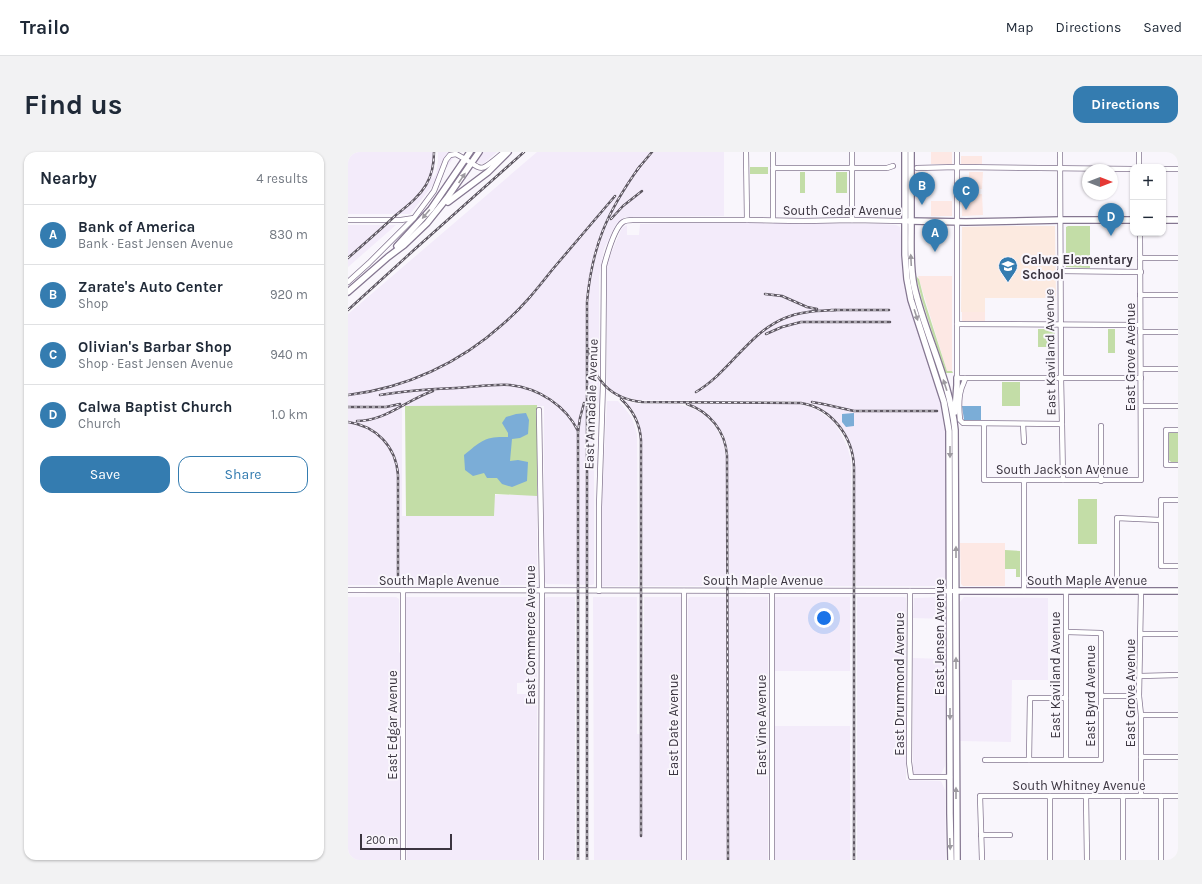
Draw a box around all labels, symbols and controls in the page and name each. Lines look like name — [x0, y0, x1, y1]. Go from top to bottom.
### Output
text: Trailo — [20, 17, 70, 39]
text: Map — [1006, 19, 1034, 36]
text: Directions — [1056, 19, 1121, 36]
text: Saved — [1143, 19, 1182, 36]
button: Directions — [1073, 86, 1178, 123]
text: Find us — [24, 88, 123, 121]
north arrow — [1082, 164, 1118, 200]
map controls — [1130, 164, 1166, 236]
button: + — [1130, 164, 1166, 200]
text: Nearby — [40, 168, 97, 188]
text: 4 results — [256, 171, 308, 186]
pin: B — [909, 172, 935, 205]
one-way arrow — [458, 173, 466, 183]
pin: C — [953, 177, 979, 210]
button: − — [1130, 200, 1166, 236]
street label: South Cedar Avenue — [783, 203, 902, 218]
pin: D — [1098, 203, 1124, 236]
one-way arrow — [422, 209, 431, 220]
text: Bank of America — [78, 218, 195, 236]
pin: A — [922, 219, 948, 252]
text: A — [49, 227, 57, 242]
text: 830 m — [269, 227, 308, 242]
text: Bank · East Jensen Avenue — [78, 236, 233, 251]
place label: Calwa Elementary School — [1022, 252, 1133, 282]
one-way arrow — [908, 254, 915, 266]
school or university icon: Calwa Elementary School — [997, 255, 1019, 283]
text: Zarate's Auto Center — [78, 278, 223, 296]
text: B — [49, 287, 57, 302]
text: 920 m — [270, 287, 308, 302]
street label: East Kaviland Avenue — [1041, 288, 1059, 416]
text: Shop — [78, 296, 108, 311]
street label: East Grove Avenue — [1123, 302, 1138, 411]
one-way arrow — [913, 309, 919, 321]
text: Olivian's Barbar Shop — [78, 338, 232, 356]
street label: East Annadale Avenue — [581, 338, 601, 470]
text: C — [49, 347, 57, 362]
text: 940 m — [270, 347, 308, 362]
text: Shop · East Jensen Avenue — [78, 356, 233, 371]
one-way arrow — [942, 378, 948, 390]
text: Calwa Baptist Church — [78, 398, 232, 416]
text: D — [49, 407, 57, 422]
text: 1.0 km — [271, 407, 308, 422]
text: Church — [78, 416, 121, 431]
one-way arrow — [947, 446, 953, 459]
button: Save — [40, 456, 170, 493]
button: Share — [178, 456, 308, 493]
street label: South Jackson Avenue — [996, 462, 1129, 477]
one-way arrow — [953, 545, 959, 558]
street label: East Commerce Avenue — [523, 565, 538, 705]
street label: South Maple Avenue — [379, 573, 500, 588]
street label: South Maple Avenue — [703, 573, 824, 588]
street label: South Maple Avenue — [1027, 573, 1148, 588]
street label: East Jensen Avenue — [932, 579, 947, 695]
your location — [814, 608, 834, 628]
street label: East Kaviland Avenue — [1048, 611, 1063, 738]
street label: East Drummond Avenue — [892, 612, 907, 756]
street label: East Grove Avenue — [1123, 638, 1138, 747]
street label: East Byrd Avenue — [1083, 645, 1098, 747]
one-way arrow — [953, 656, 959, 669]
street label: East Edgar Avenue — [385, 670, 400, 780]
street label: East Date Avenue — [666, 673, 681, 776]
street label: East Vine Avenue — [754, 674, 769, 775]
one-way arrow — [947, 708, 953, 721]
street label: South Whitney Avenue — [1012, 778, 1146, 793]
one-way arrow — [953, 786, 959, 799]
scale bar — [360, 832, 452, 851]
text: 200 m — [366, 834, 398, 847]
one-way arrow — [947, 838, 954, 850]

